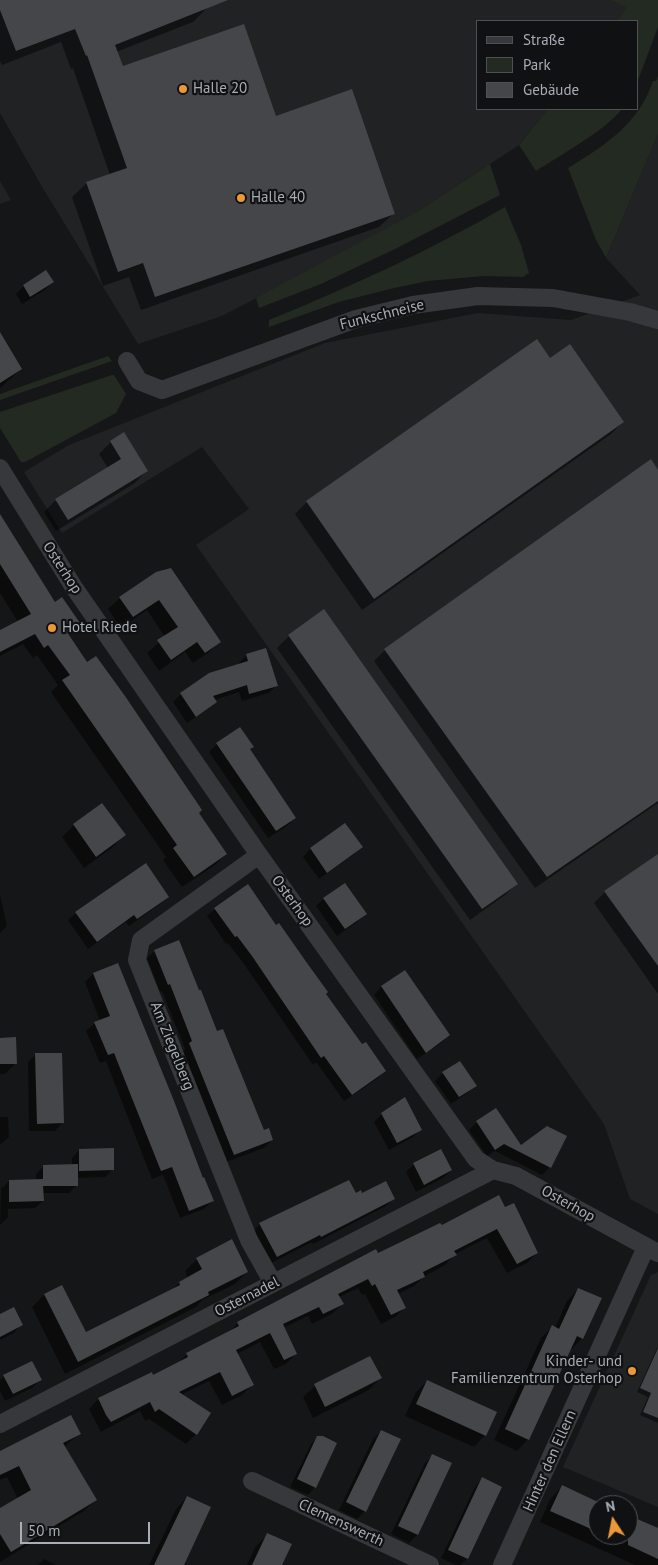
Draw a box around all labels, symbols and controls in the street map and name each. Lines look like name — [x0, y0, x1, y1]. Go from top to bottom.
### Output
legend — [476, 20, 638, 110]
text: Straße — [523, 30, 565, 49]
text: Park — [523, 55, 551, 74]
place label: Halle 20 — [193, 80, 247, 98]
text: Gebäude — [523, 80, 579, 99]
marker: Halle 20 — [177, 83, 189, 95]
place label: Halle 40 — [251, 189, 305, 207]
marker: Halle 40 — [235, 192, 247, 204]
street label: Funkschneise — [338, 296, 426, 334]
street label: Osterhop — [39, 539, 85, 597]
place label: Hotel Riede — [62, 619, 137, 637]
marker: Hotel Riede — [46, 622, 58, 634]
street label: Osterhop — [268, 872, 316, 930]
street label: Am Ziegelberg — [146, 999, 198, 1093]
street label: Osterhop — [538, 1182, 598, 1226]
street label: Osternadel — [212, 1273, 282, 1321]
place label: Kinder- und Familienzentrum Osterhop — [451, 1353, 622, 1388]
marker: Kinder- und Familienzentrum Osterhop — [626, 1365, 638, 1377]
street label: Hinter den Ellern — [519, 1407, 581, 1515]
street label: Clemenswerth — [295, 1495, 387, 1551]
north arrow — [588, 1495, 638, 1545]
text: N — [604, 1497, 617, 1516]
scale bar — [22, 1512, 152, 1544]
text: 50 m — [28, 1521, 61, 1540]

